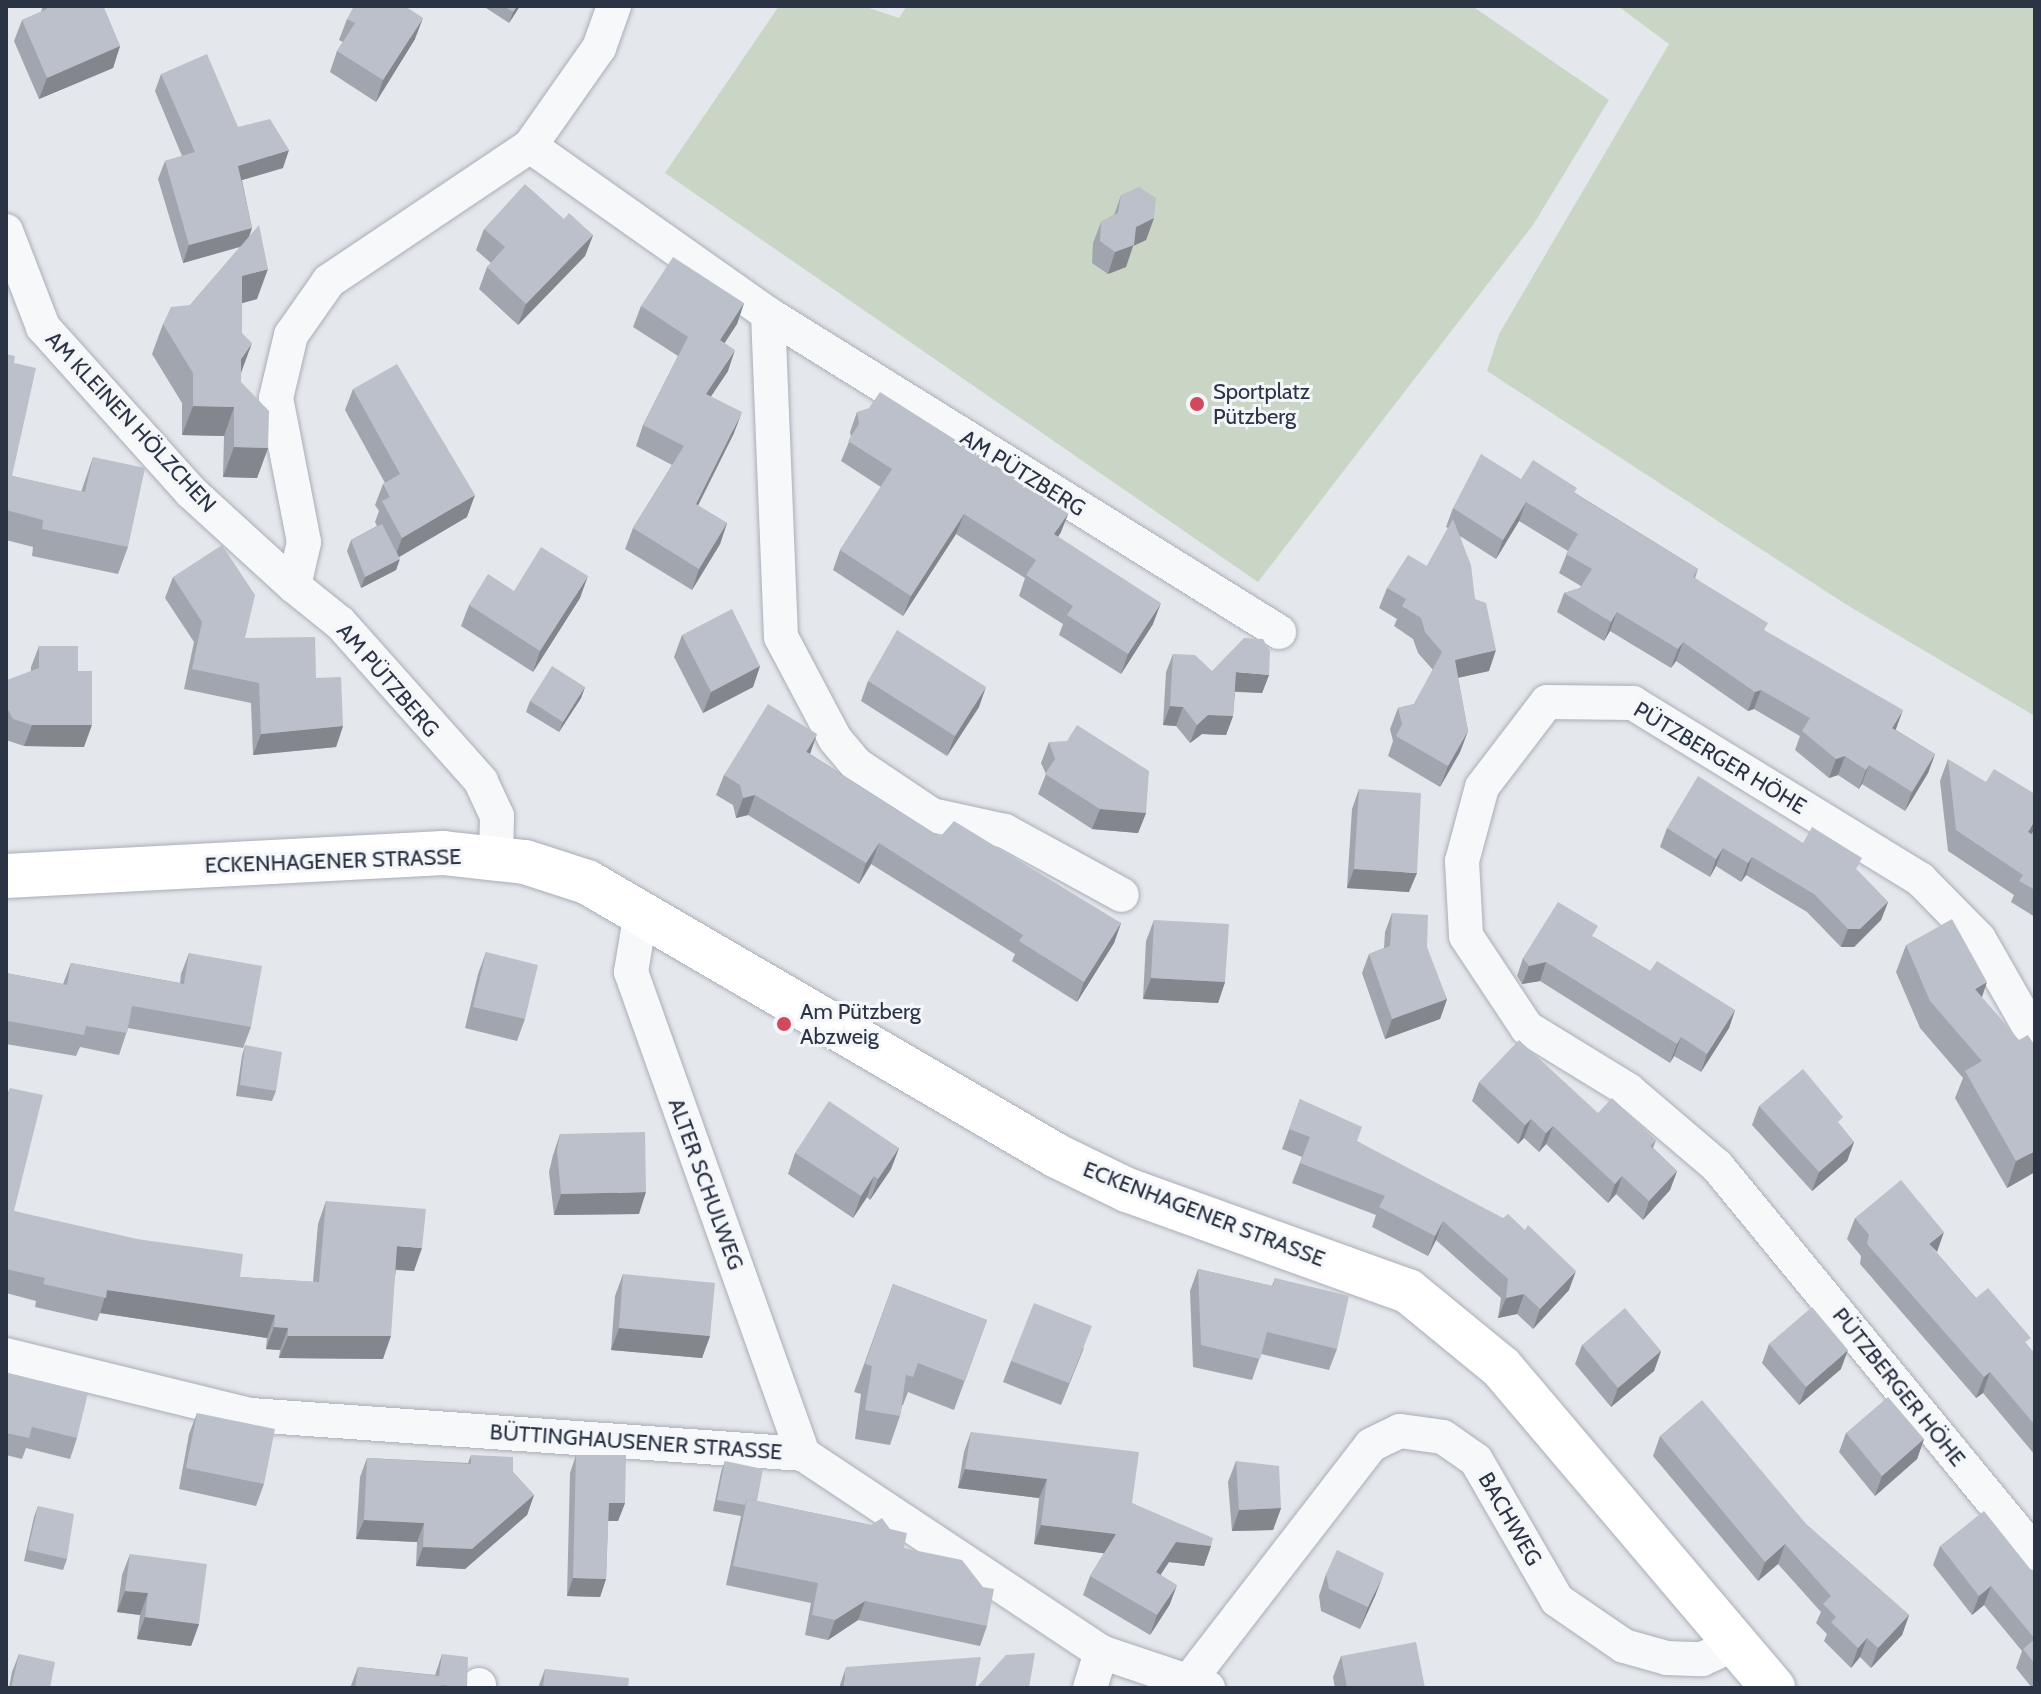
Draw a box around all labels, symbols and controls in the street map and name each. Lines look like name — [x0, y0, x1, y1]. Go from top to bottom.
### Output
street label: AM KLEINEN HÖLZCHEN — [40, 326, 222, 518]
place label: Sportplatz Pützberg — [1213, 378, 1310, 430]
marker: Sportplatz Pützberg — [1188, 395, 1206, 413]
street label: AM PÜTZBERG — [956, 424, 1090, 522]
street label: AM PÜTZBERG — [331, 618, 445, 742]
street label: PÜTZBERGER HÖHE — [1629, 696, 1811, 820]
street label: ECKENHAGENER STRASSE — [204, 843, 462, 879]
place label: Am Pützberg Abzweig — [800, 998, 921, 1050]
marker: Am Pützberg Abzweig — [775, 1015, 793, 1033]
street label: ALTER SCHULWEG — [663, 1095, 749, 1273]
street label: ECKENHAGENER STRASSE — [1079, 1156, 1329, 1272]
street label: PÜTZBERGER HÖHE — [1827, 1302, 1971, 1472]
street label: BÜTTINGHAUSENER STRASSE — [489, 1419, 783, 1465]
street label: BACHWEG — [1473, 1468, 1547, 1570]

